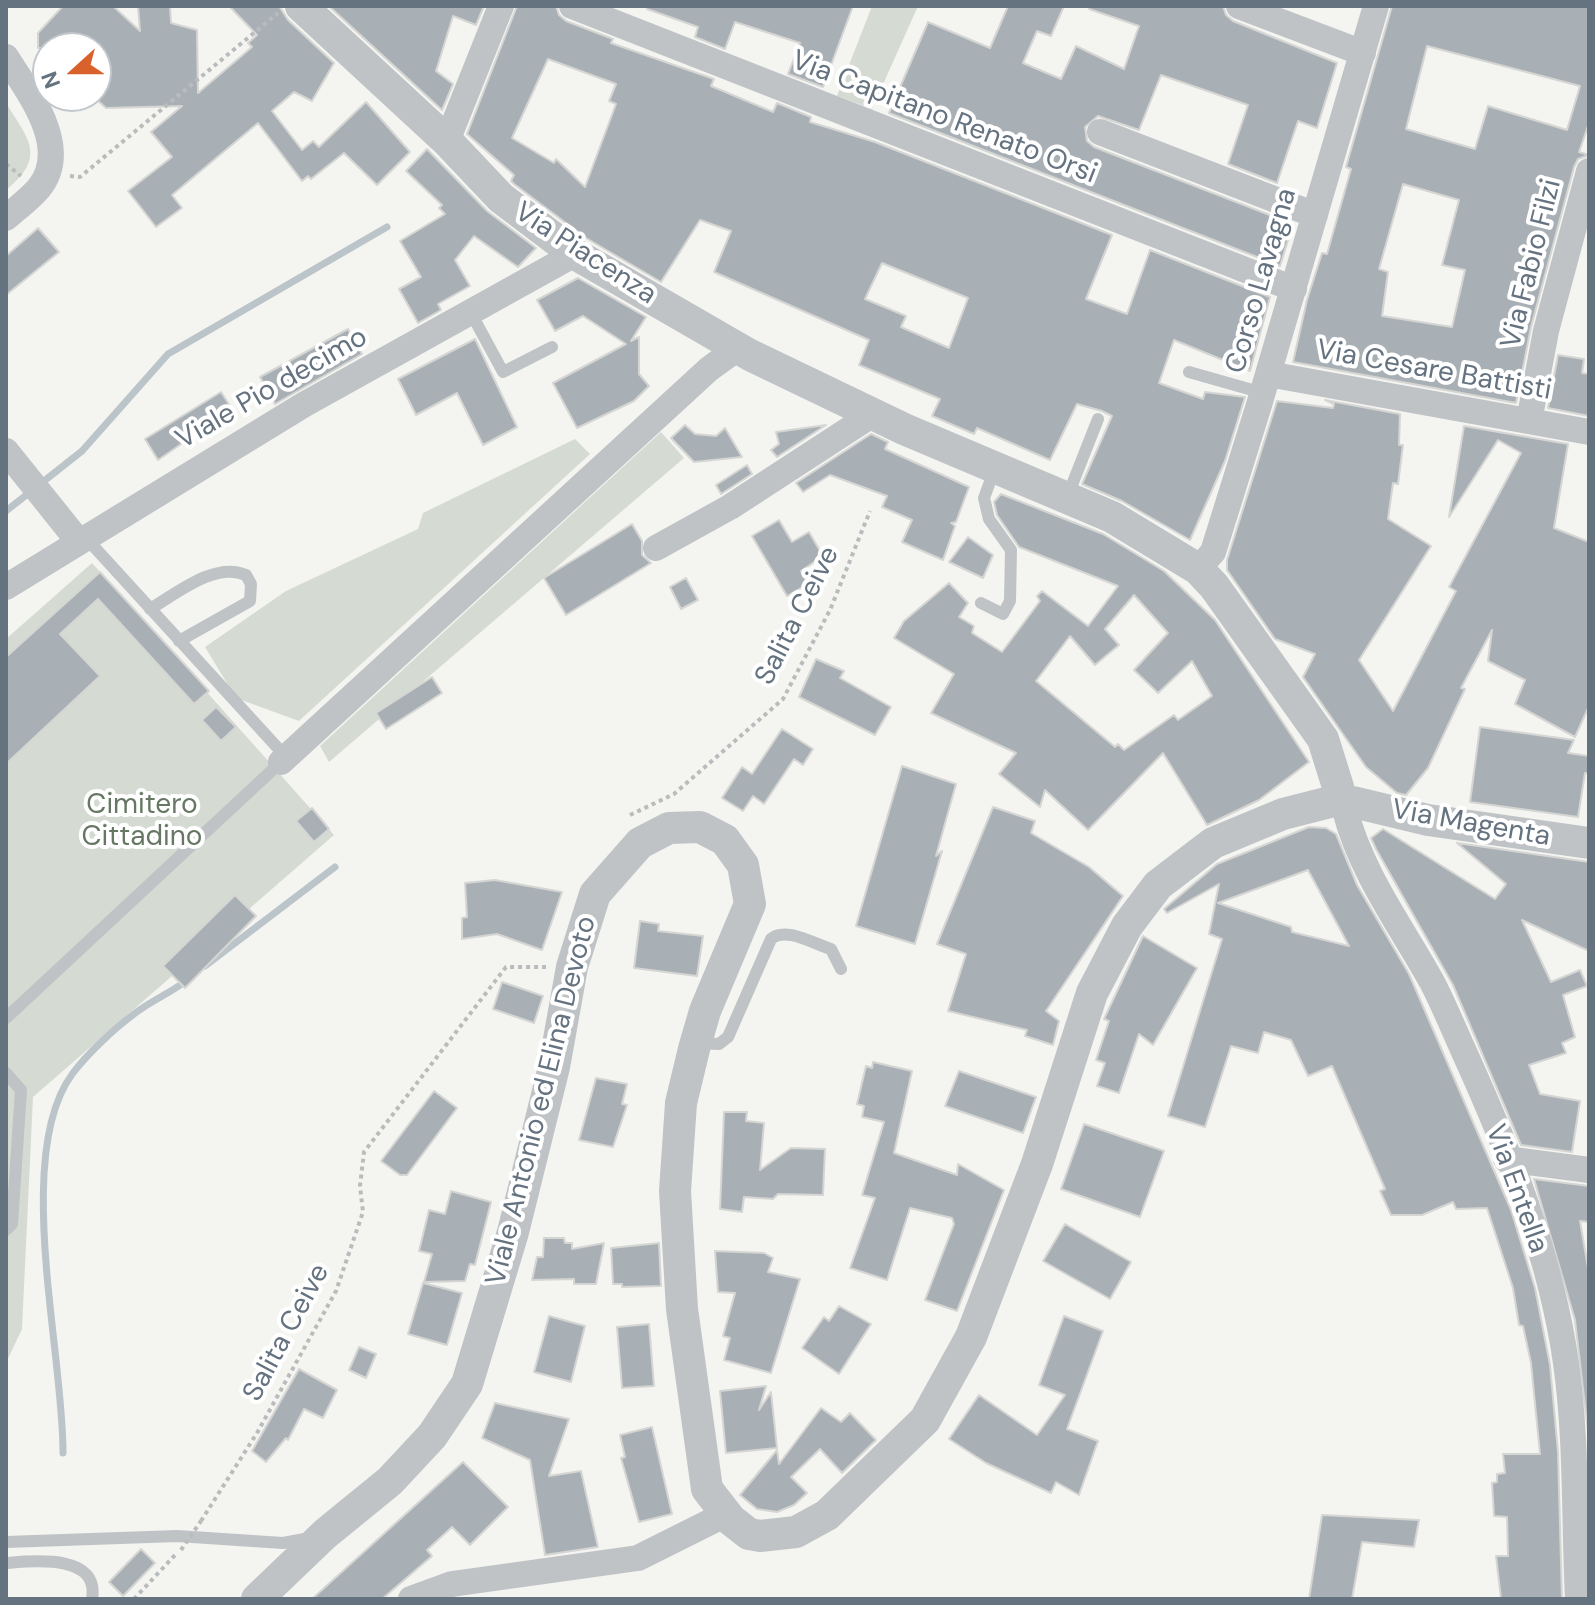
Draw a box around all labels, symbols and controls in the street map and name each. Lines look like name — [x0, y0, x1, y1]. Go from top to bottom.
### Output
north arrow — [32, 32, 112, 112]
street label: Via Capitano Renato Orsi — [787, 44, 1101, 192]
text: N — [35, 67, 67, 93]
street label: Via Fabio Filzi — [1495, 176, 1569, 352]
street label: Corso Lavagna — [1220, 185, 1304, 377]
street label: Via Piacenza — [508, 196, 662, 312]
street label: Viale Pio decimo — [170, 321, 374, 457]
street label: Via Cesare Battisti — [1314, 334, 1554, 408]
street label: Salita Ceive — [749, 541, 847, 691]
park label: Cimitero Cittadino — [82, 789, 202, 855]
street label: Via Magenta — [1389, 794, 1553, 854]
street label: Viale Antonio ed Elina Devoto — [480, 913, 604, 1289]
street label: Via Entella — [1477, 1120, 1555, 1258]
street label: Salita Ceive — [237, 1259, 337, 1407]

